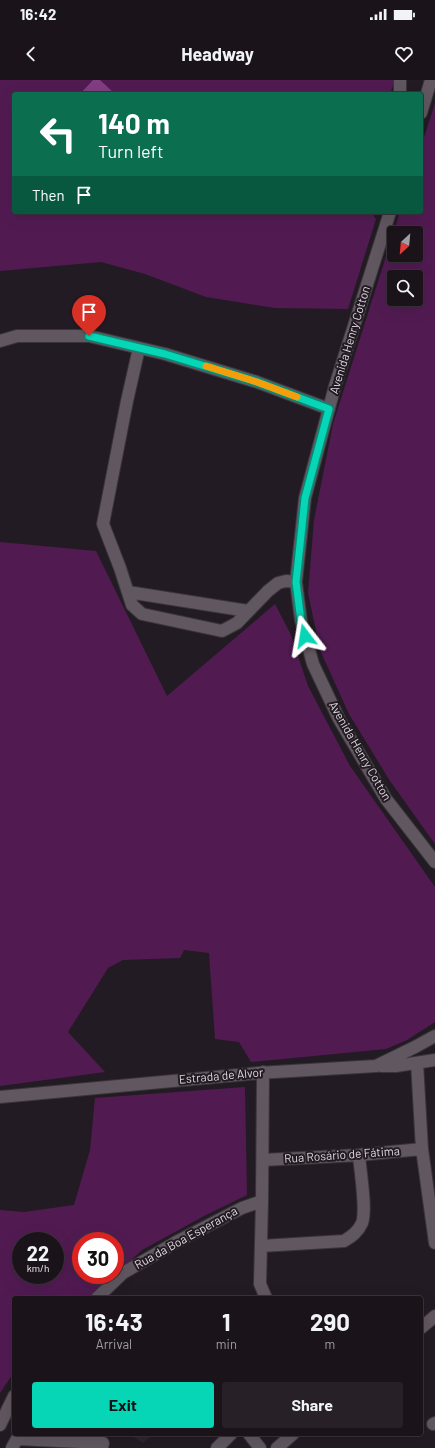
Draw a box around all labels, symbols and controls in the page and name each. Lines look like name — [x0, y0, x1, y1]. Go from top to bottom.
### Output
text: 16:42 — [20, 5, 56, 23]
icon: back — [20, 43, 42, 65]
text: Headway — [181, 43, 254, 65]
icon: heart — [393, 43, 415, 65]
text: 140 m — [98, 106, 170, 140]
icon: left — [32, 108, 84, 160]
text: Turn left — [98, 140, 164, 162]
icon: arrive — [73, 184, 95, 206]
text: Then — [32, 186, 65, 204]
north arrow — [387, 226, 423, 262]
map controls — [387, 226, 423, 306]
button: search — [387, 270, 423, 306]
street label: Avenida Henry Cotton — [326, 284, 372, 395]
pin — [72, 295, 106, 336]
icon: arrive — [78, 301, 100, 323]
position arrow — [284, 615, 326, 657]
street label: Avenida Henry Cotton — [327, 698, 395, 803]
street label: Estrada de Alvor — [178, 1064, 264, 1086]
street label: Rua Rosário de Fátima — [284, 1143, 400, 1165]
street label: Rua da Boa Esperança — [132, 1203, 239, 1271]
speed limit sign: 30 — [72, 1232, 124, 1284]
text: 22 — [27, 1241, 49, 1265]
text: km/h — [27, 1262, 49, 1274]
text: 16:43 — [85, 1307, 143, 1336]
text: 1 — [222, 1307, 231, 1336]
text: 290 — [310, 1307, 350, 1336]
text: Arrival — [96, 1336, 132, 1352]
text: min — [216, 1336, 237, 1352]
text: m — [325, 1336, 335, 1352]
button: Exit — [32, 1382, 214, 1428]
button: Share — [222, 1382, 403, 1428]

